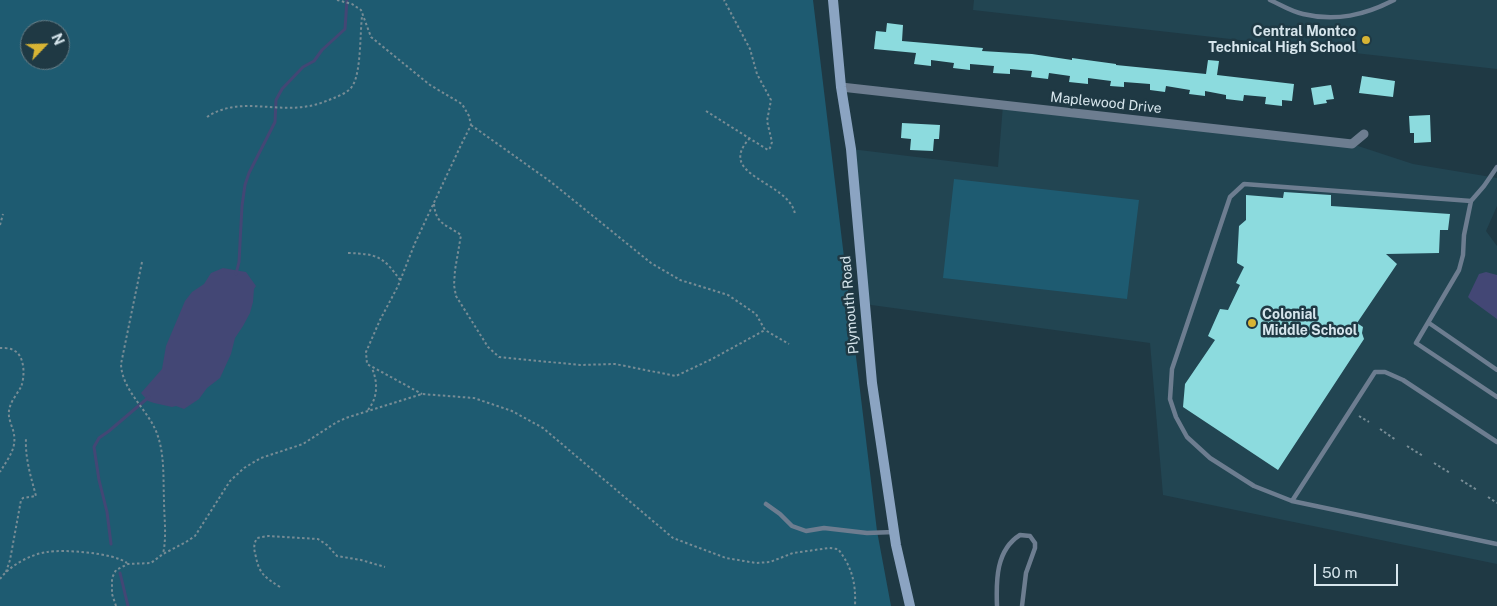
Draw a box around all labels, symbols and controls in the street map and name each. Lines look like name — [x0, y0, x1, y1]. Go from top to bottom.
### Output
north arrow — [20, 20, 70, 70]
place label: Central Montco Technical High School — [1208, 24, 1356, 56]
text: N — [48, 31, 67, 48]
marker: Central Montco Technical High School — [1360, 34, 1372, 46]
street label: Maplewood Drive — [1049, 89, 1163, 117]
street label: Plymouth Road — [837, 255, 863, 355]
place label: Colonial Middle School — [1262, 307, 1357, 340]
marker: Colonial Middle School — [1246, 317, 1258, 329]
scale bar — [1317, 554, 1401, 586]
text: 50 m — [1322, 564, 1357, 581]

